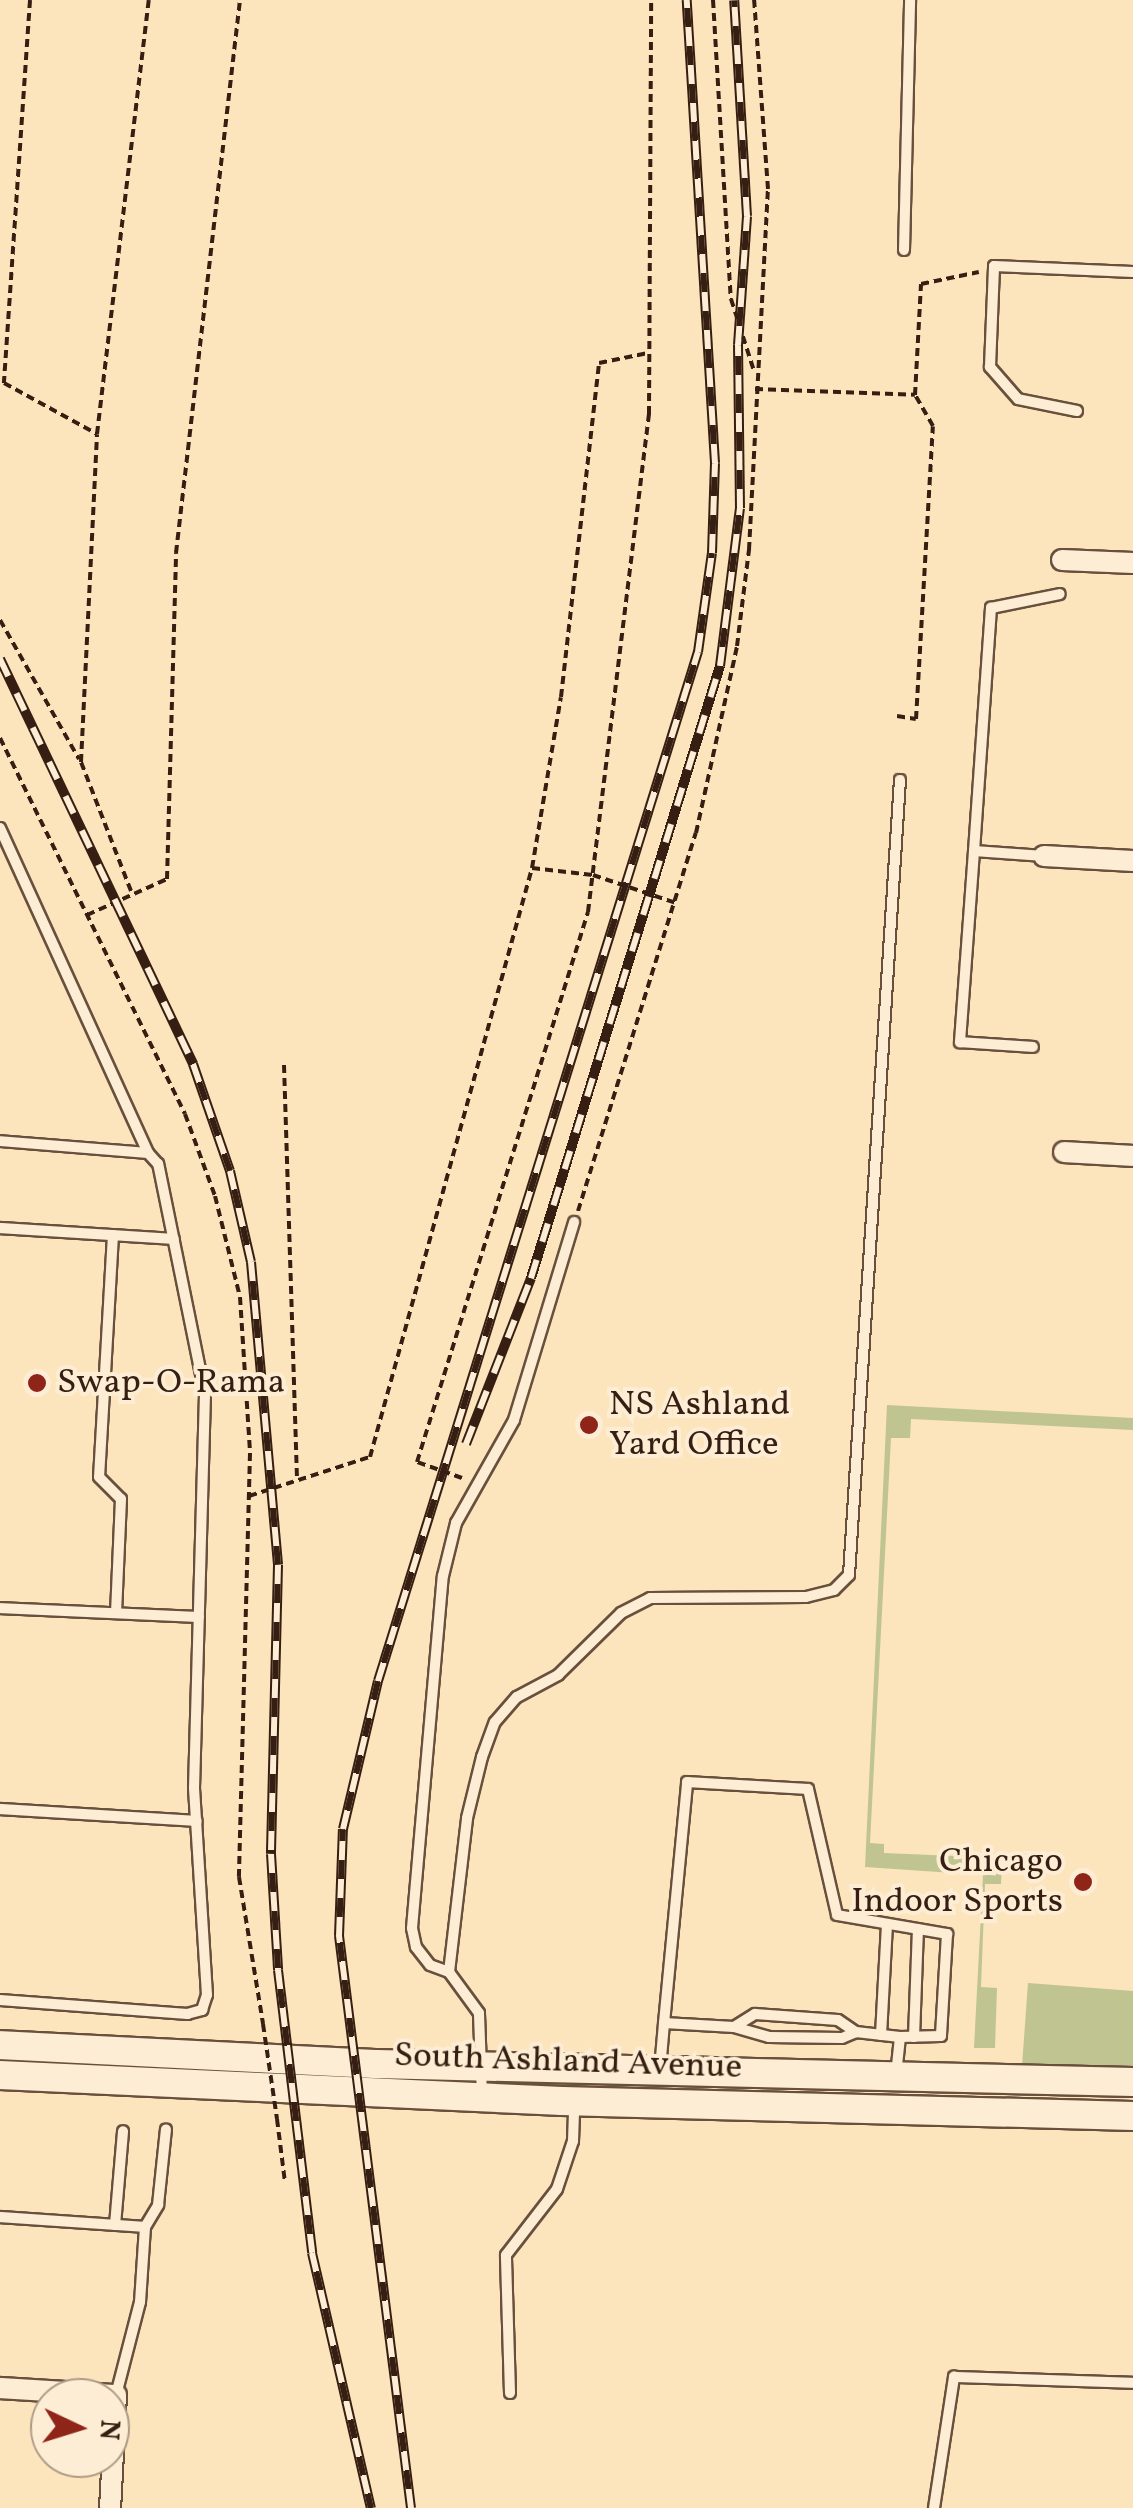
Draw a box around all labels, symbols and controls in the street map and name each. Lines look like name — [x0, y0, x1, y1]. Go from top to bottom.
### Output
place label: Swap-O-Rama — [57, 1362, 285, 1404]
marker: Swap-O-Rama — [26, 1372, 48, 1394]
place label: NS Ashland Yard Office — [609, 1384, 790, 1466]
marker: NS Ashland Yard Office — [578, 1414, 600, 1436]
place label: Chicago Indoor Sports — [851, 1841, 1063, 1923]
marker: Chicago Indoor Sports — [1072, 1871, 1094, 1893]
street label: South Ashland Avenue — [393, 2035, 743, 2089]
north arrow — [30, 2378, 130, 2478]
text: N — [88, 2418, 129, 2441]

